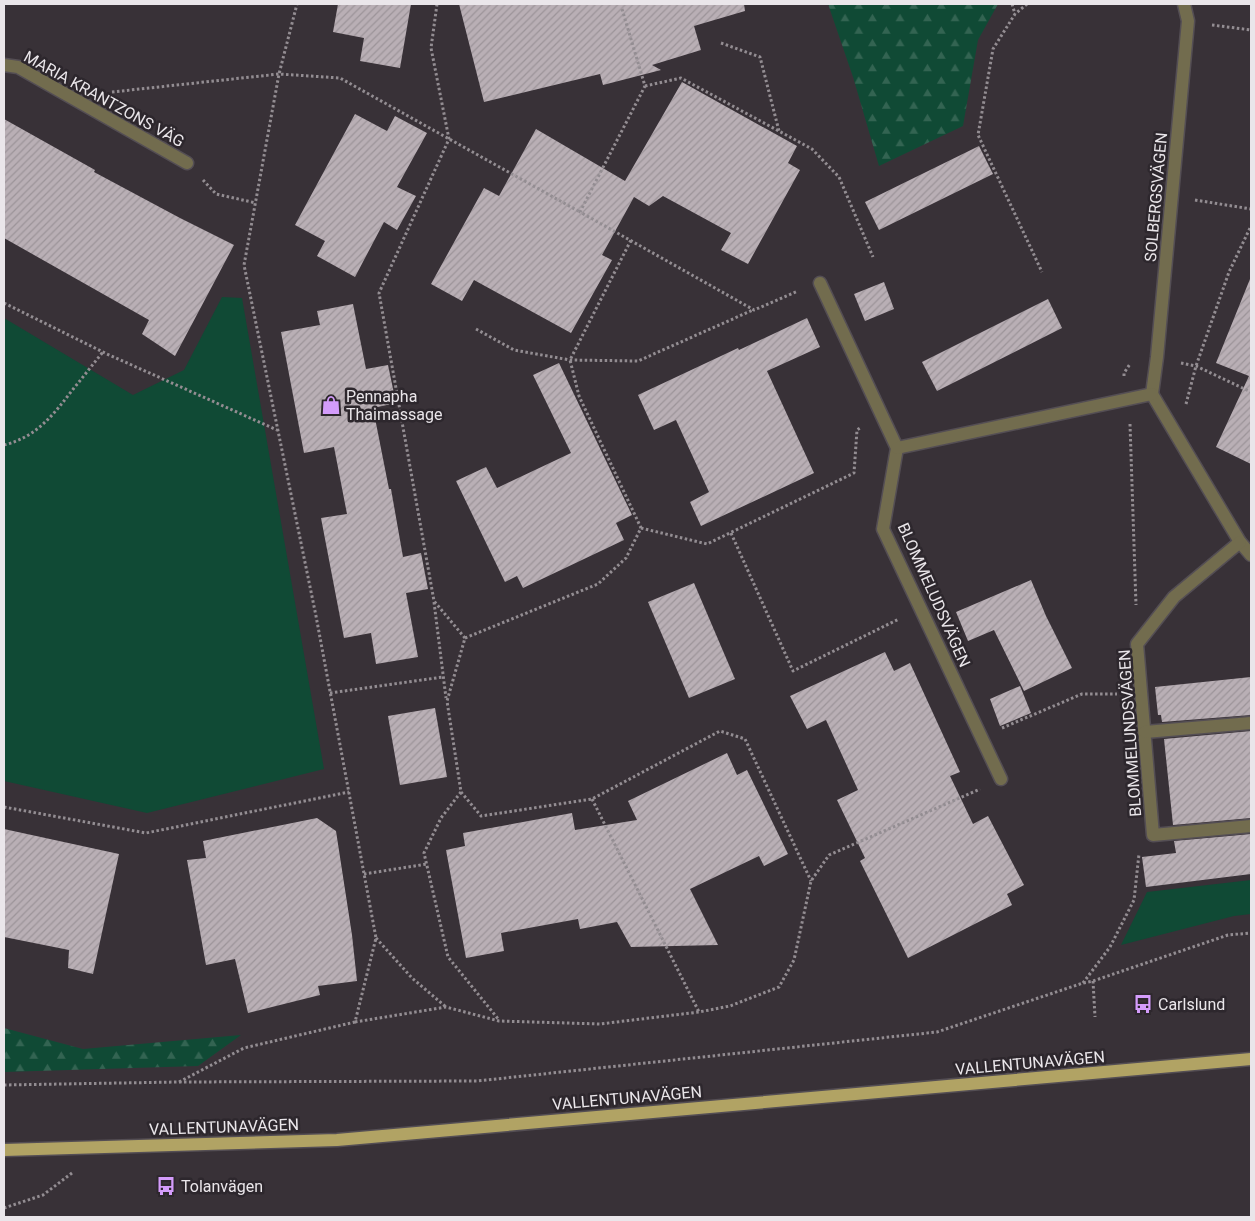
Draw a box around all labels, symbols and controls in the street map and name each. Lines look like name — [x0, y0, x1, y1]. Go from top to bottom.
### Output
street label: MARIA KRANTZONS VÄG — [20, 47, 188, 151]
street label: SOLBERGSVÄGEN — [1141, 132, 1171, 262]
place label: Pennapha Thaimassage — [346, 387, 442, 424]
shop icon: Pennapha Thaimassage — [320, 394, 342, 416]
street label: BLOMMELUDSVÄGEN — [894, 520, 974, 670]
street label: BLOMMELUNDSVÄGEN — [1115, 649, 1145, 817]
bus stop icon: Carlslund — [1132, 993, 1154, 1015]
place label: Carlslund — [1158, 995, 1225, 1014]
street label: VALLENTUNAVÄGEN — [954, 1047, 1106, 1079]
street label: VALLENTUNAVÄGEN — [551, 1082, 703, 1114]
street label: VALLENTUNAVÄGEN — [149, 1115, 299, 1139]
bus stop icon: Tolanvägen — [155, 1175, 177, 1197]
place label: Tolanvägen — [181, 1177, 263, 1196]

